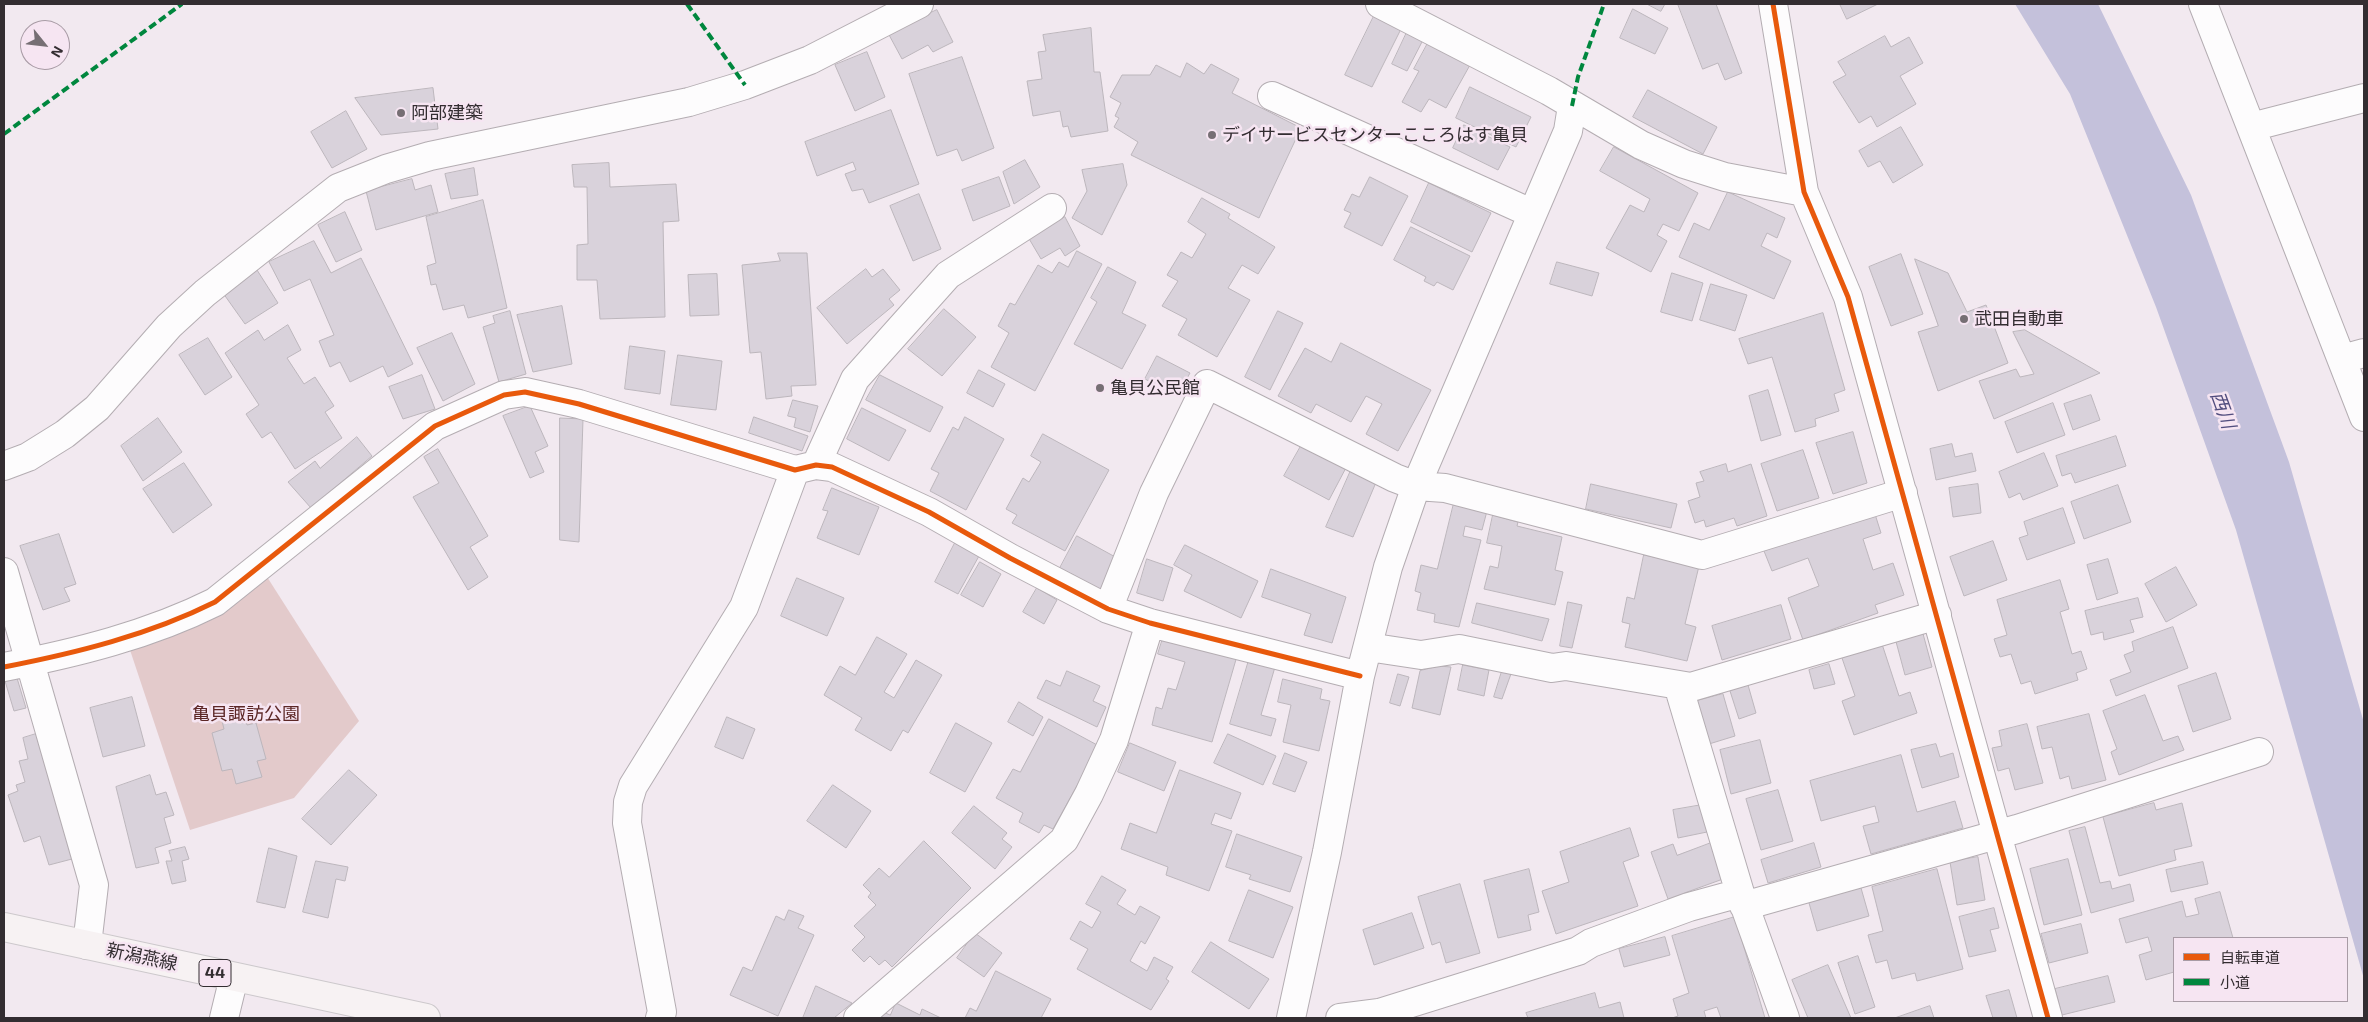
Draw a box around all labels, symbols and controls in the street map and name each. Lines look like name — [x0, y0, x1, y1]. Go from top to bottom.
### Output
north arrow — [20, 20, 70, 70]
text: N — [48, 43, 68, 61]
place label: 阿部建築 — [411, 102, 483, 124]
marker: 阿部建築 — [395, 107, 407, 119]
place label: デイサービスセンターこころはす亀貝 — [1222, 124, 1528, 146]
marker: デイサービスセンターこころはす亀貝 — [1206, 129, 1218, 141]
place label: 武田自動車 — [1974, 308, 2064, 330]
marker: 武田自動車 — [1958, 313, 1970, 325]
place label: 亀貝公民館 — [1110, 377, 1200, 399]
marker: 亀貝公民館 — [1094, 382, 1106, 394]
water label: 西川 — [2206, 388, 2240, 432]
park label: 亀貝諏訪公園 — [192, 703, 300, 725]
legend — [2173, 937, 2348, 1002]
street label: 新潟燕線 — [105, 939, 179, 975]
text: 自転車道 — [2220, 948, 2280, 966]
road number: 44 — [199, 960, 231, 986]
text: 小道 — [2220, 973, 2250, 991]

